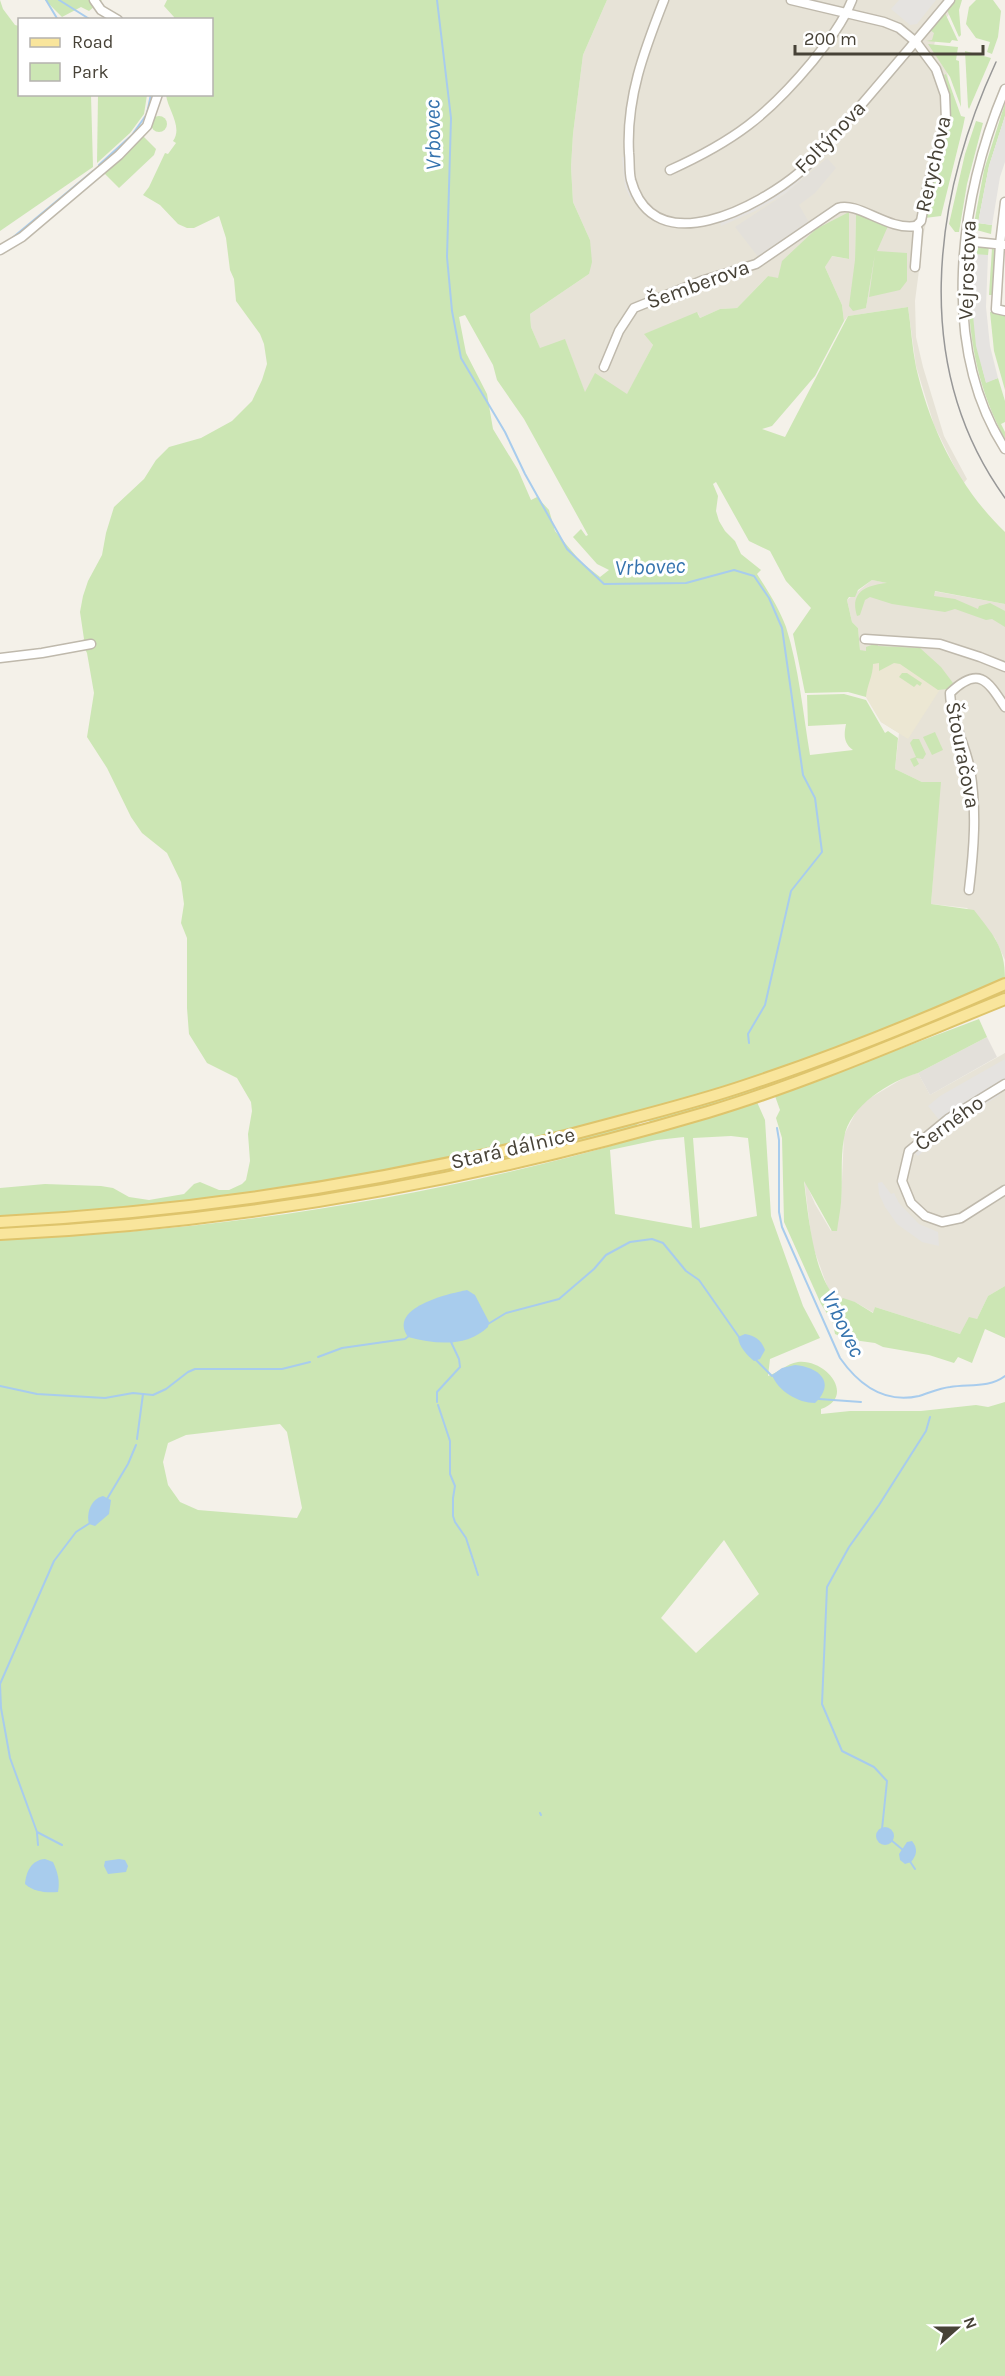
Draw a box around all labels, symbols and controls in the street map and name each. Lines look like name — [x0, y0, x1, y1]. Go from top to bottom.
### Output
legend — [18, 18, 213, 96]
scale bar — [795, 18, 982, 56]
text: 200 m — [804, 28, 857, 50]
text: Road — [72, 31, 113, 53]
text: Park — [72, 61, 109, 83]
street label: Foltýnova — [790, 96, 870, 178]
water label: Vrbovec — [419, 99, 447, 171]
street label: Rerychova — [910, 113, 956, 215]
street label: Vejrostova — [953, 220, 981, 320]
street label: Šemberova — [643, 254, 753, 314]
water label: Vrbovec — [614, 553, 686, 581]
street label: Štouračova — [941, 700, 985, 810]
street label: Černého — [910, 1090, 988, 1156]
street label: Stará dálnice — [449, 1122, 577, 1174]
water label: Vrbovec — [816, 1286, 870, 1362]
north arrow — [927, 2298, 987, 2358]
text: N — [960, 2314, 981, 2332]

